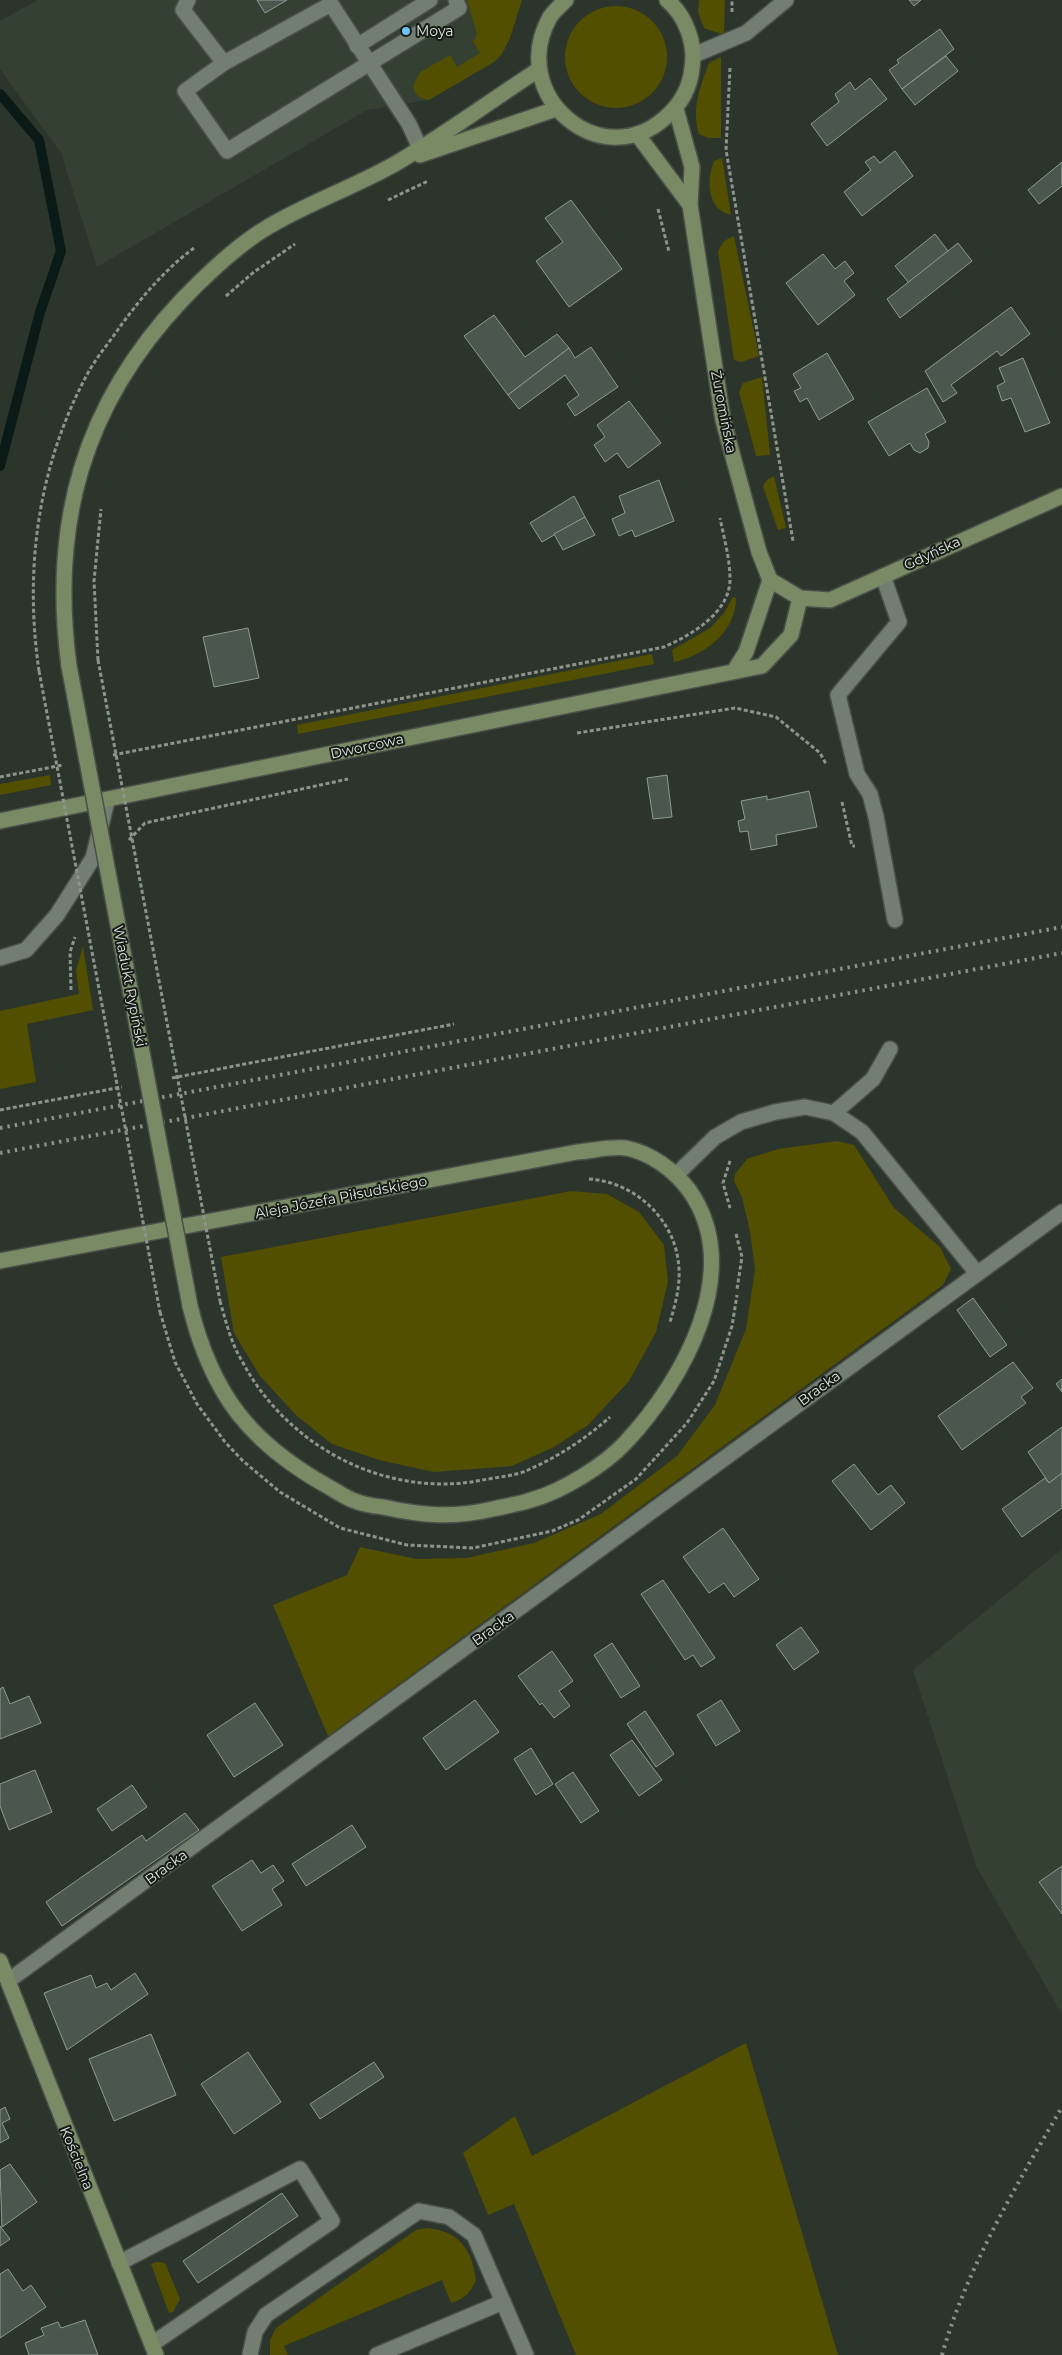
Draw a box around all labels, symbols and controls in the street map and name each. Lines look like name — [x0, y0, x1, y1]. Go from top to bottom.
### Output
place label: Moya — [416, 22, 454, 40]
marker: Moya — [400, 25, 412, 37]
street label: Żuromińska — [707, 369, 741, 455]
street label: Gdyńska — [901, 532, 963, 574]
street label: Dworcowa — [329, 729, 405, 763]
street label: Wiadukt Rypiński — [109, 924, 151, 1048]
street label: Aleja Józefa Piłsudskiego — [253, 1171, 429, 1223]
street label: Bracka — [794, 1367, 844, 1409]
street label: Bracka — [468, 1607, 518, 1649]
street label: Bracka — [141, 1846, 191, 1888]
street label: Kościelna — [56, 2124, 98, 2192]

